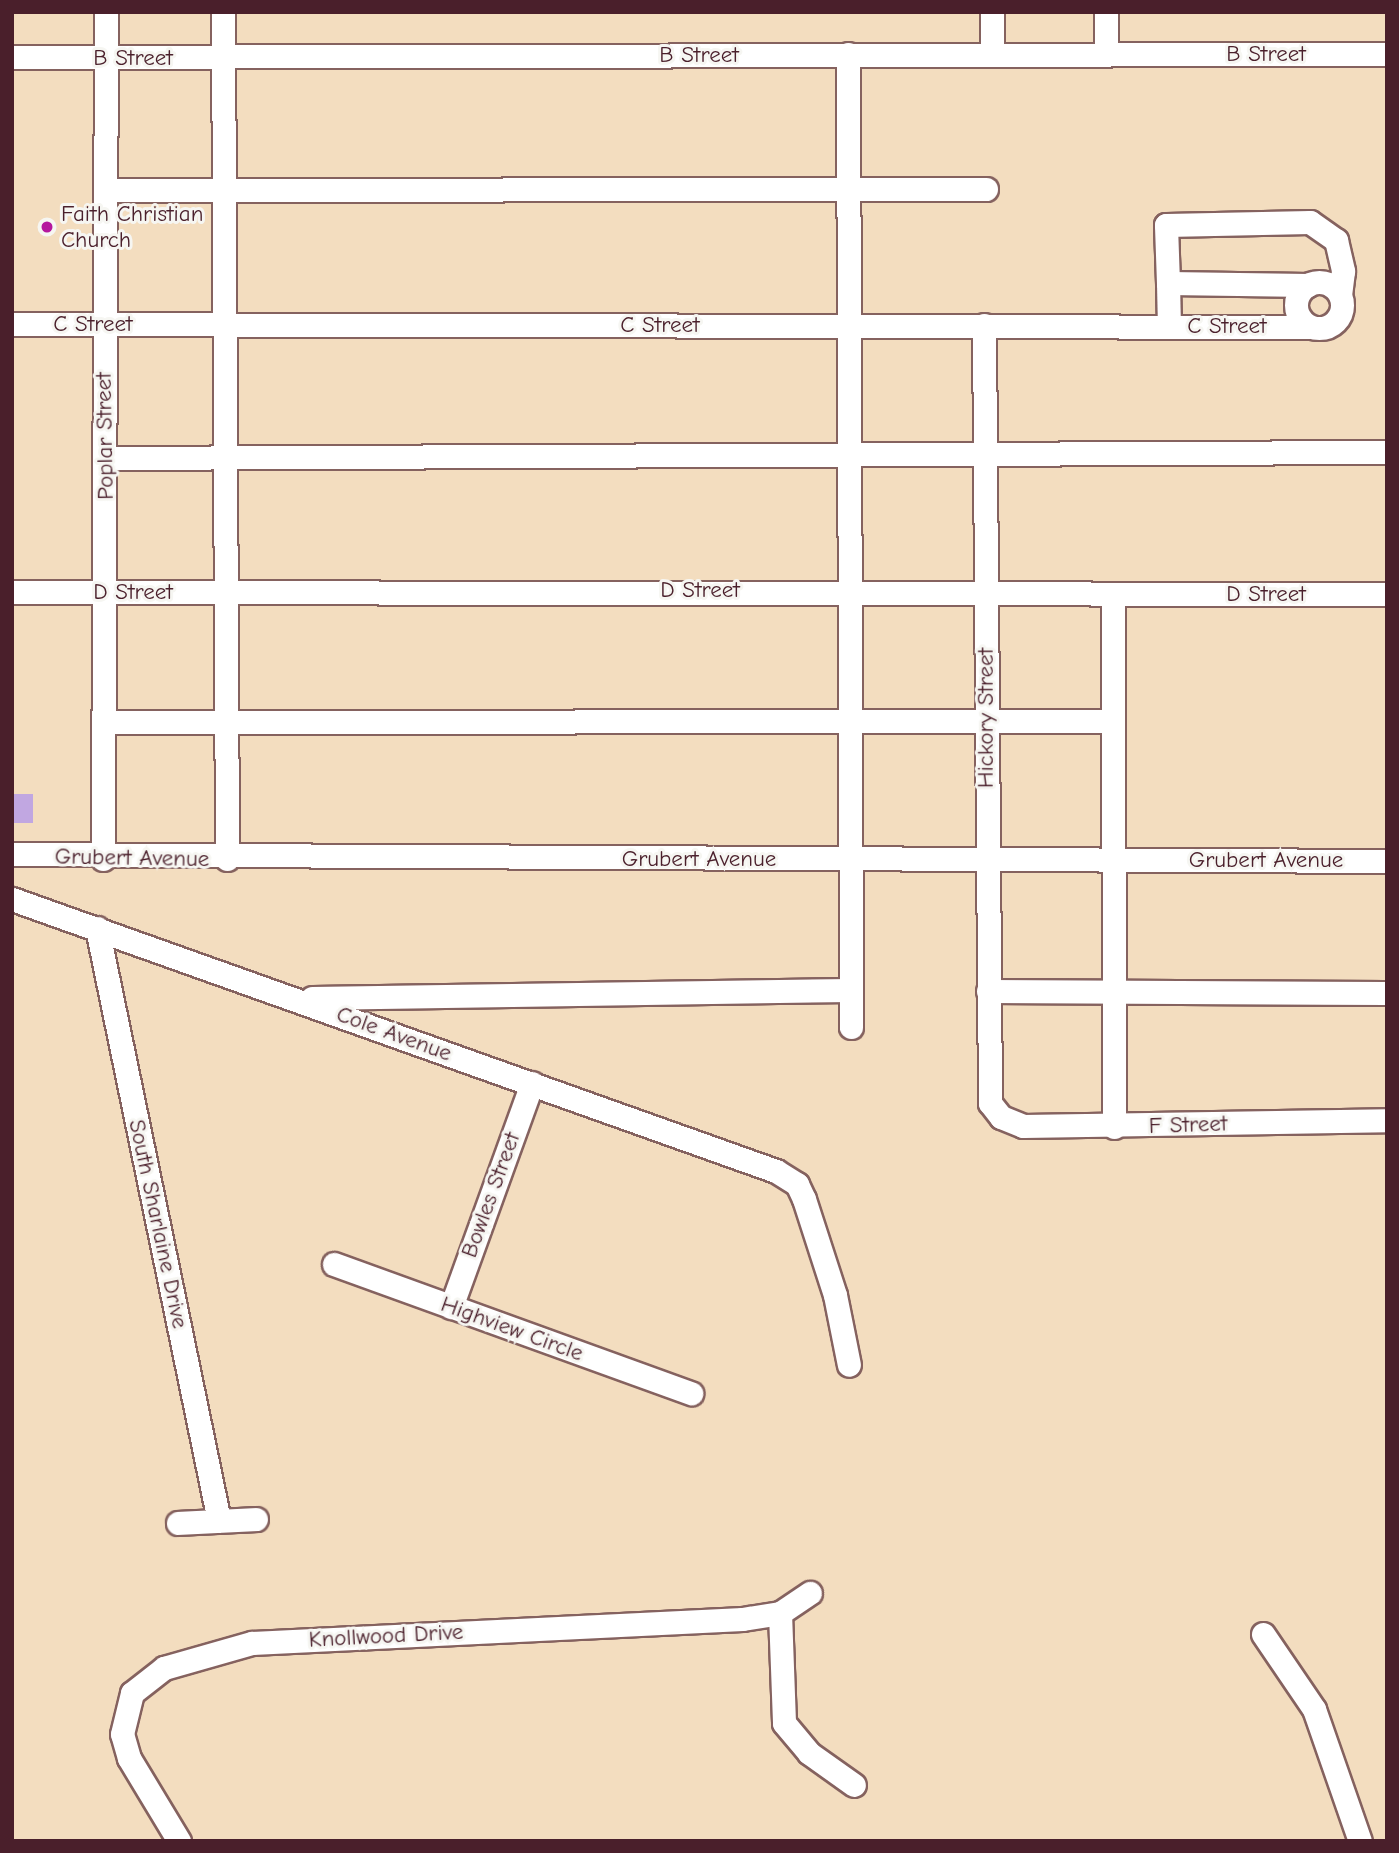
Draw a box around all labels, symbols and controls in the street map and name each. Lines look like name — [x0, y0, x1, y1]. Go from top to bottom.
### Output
street label: B Street — [1226, 40, 1306, 68]
street label: B Street — [659, 41, 739, 69]
street label: B Street — [93, 44, 173, 72]
place label: Faith Christian Church — [61, 200, 203, 254]
marker: Faith Christian Church — [39, 219, 55, 235]
street label: C Street — [53, 310, 133, 338]
street label: C Street — [620, 311, 700, 339]
street label: C Street — [1187, 312, 1267, 340]
street label: Poplar Street — [90, 372, 120, 500]
street label: D Street — [660, 576, 740, 604]
street label: D Street — [93, 578, 173, 606]
street label: D Street — [1226, 580, 1306, 608]
street label: Hickory Street — [972, 648, 1000, 788]
street label: Grubert Avenue — [54, 843, 210, 873]
street label: Grubert Avenue — [622, 845, 776, 873]
street label: Grubert Avenue — [1189, 846, 1343, 874]
street label: Cole Avenue — [333, 1000, 455, 1068]
street label: F Street — [1148, 1110, 1228, 1140]
street label: South Sharlaine Drive — [122, 1117, 194, 1331]
street label: Bowles Street — [456, 1129, 526, 1261]
street label: Highview Circle — [437, 1290, 587, 1368]
street label: Knollwood Drive — [308, 1618, 464, 1654]

